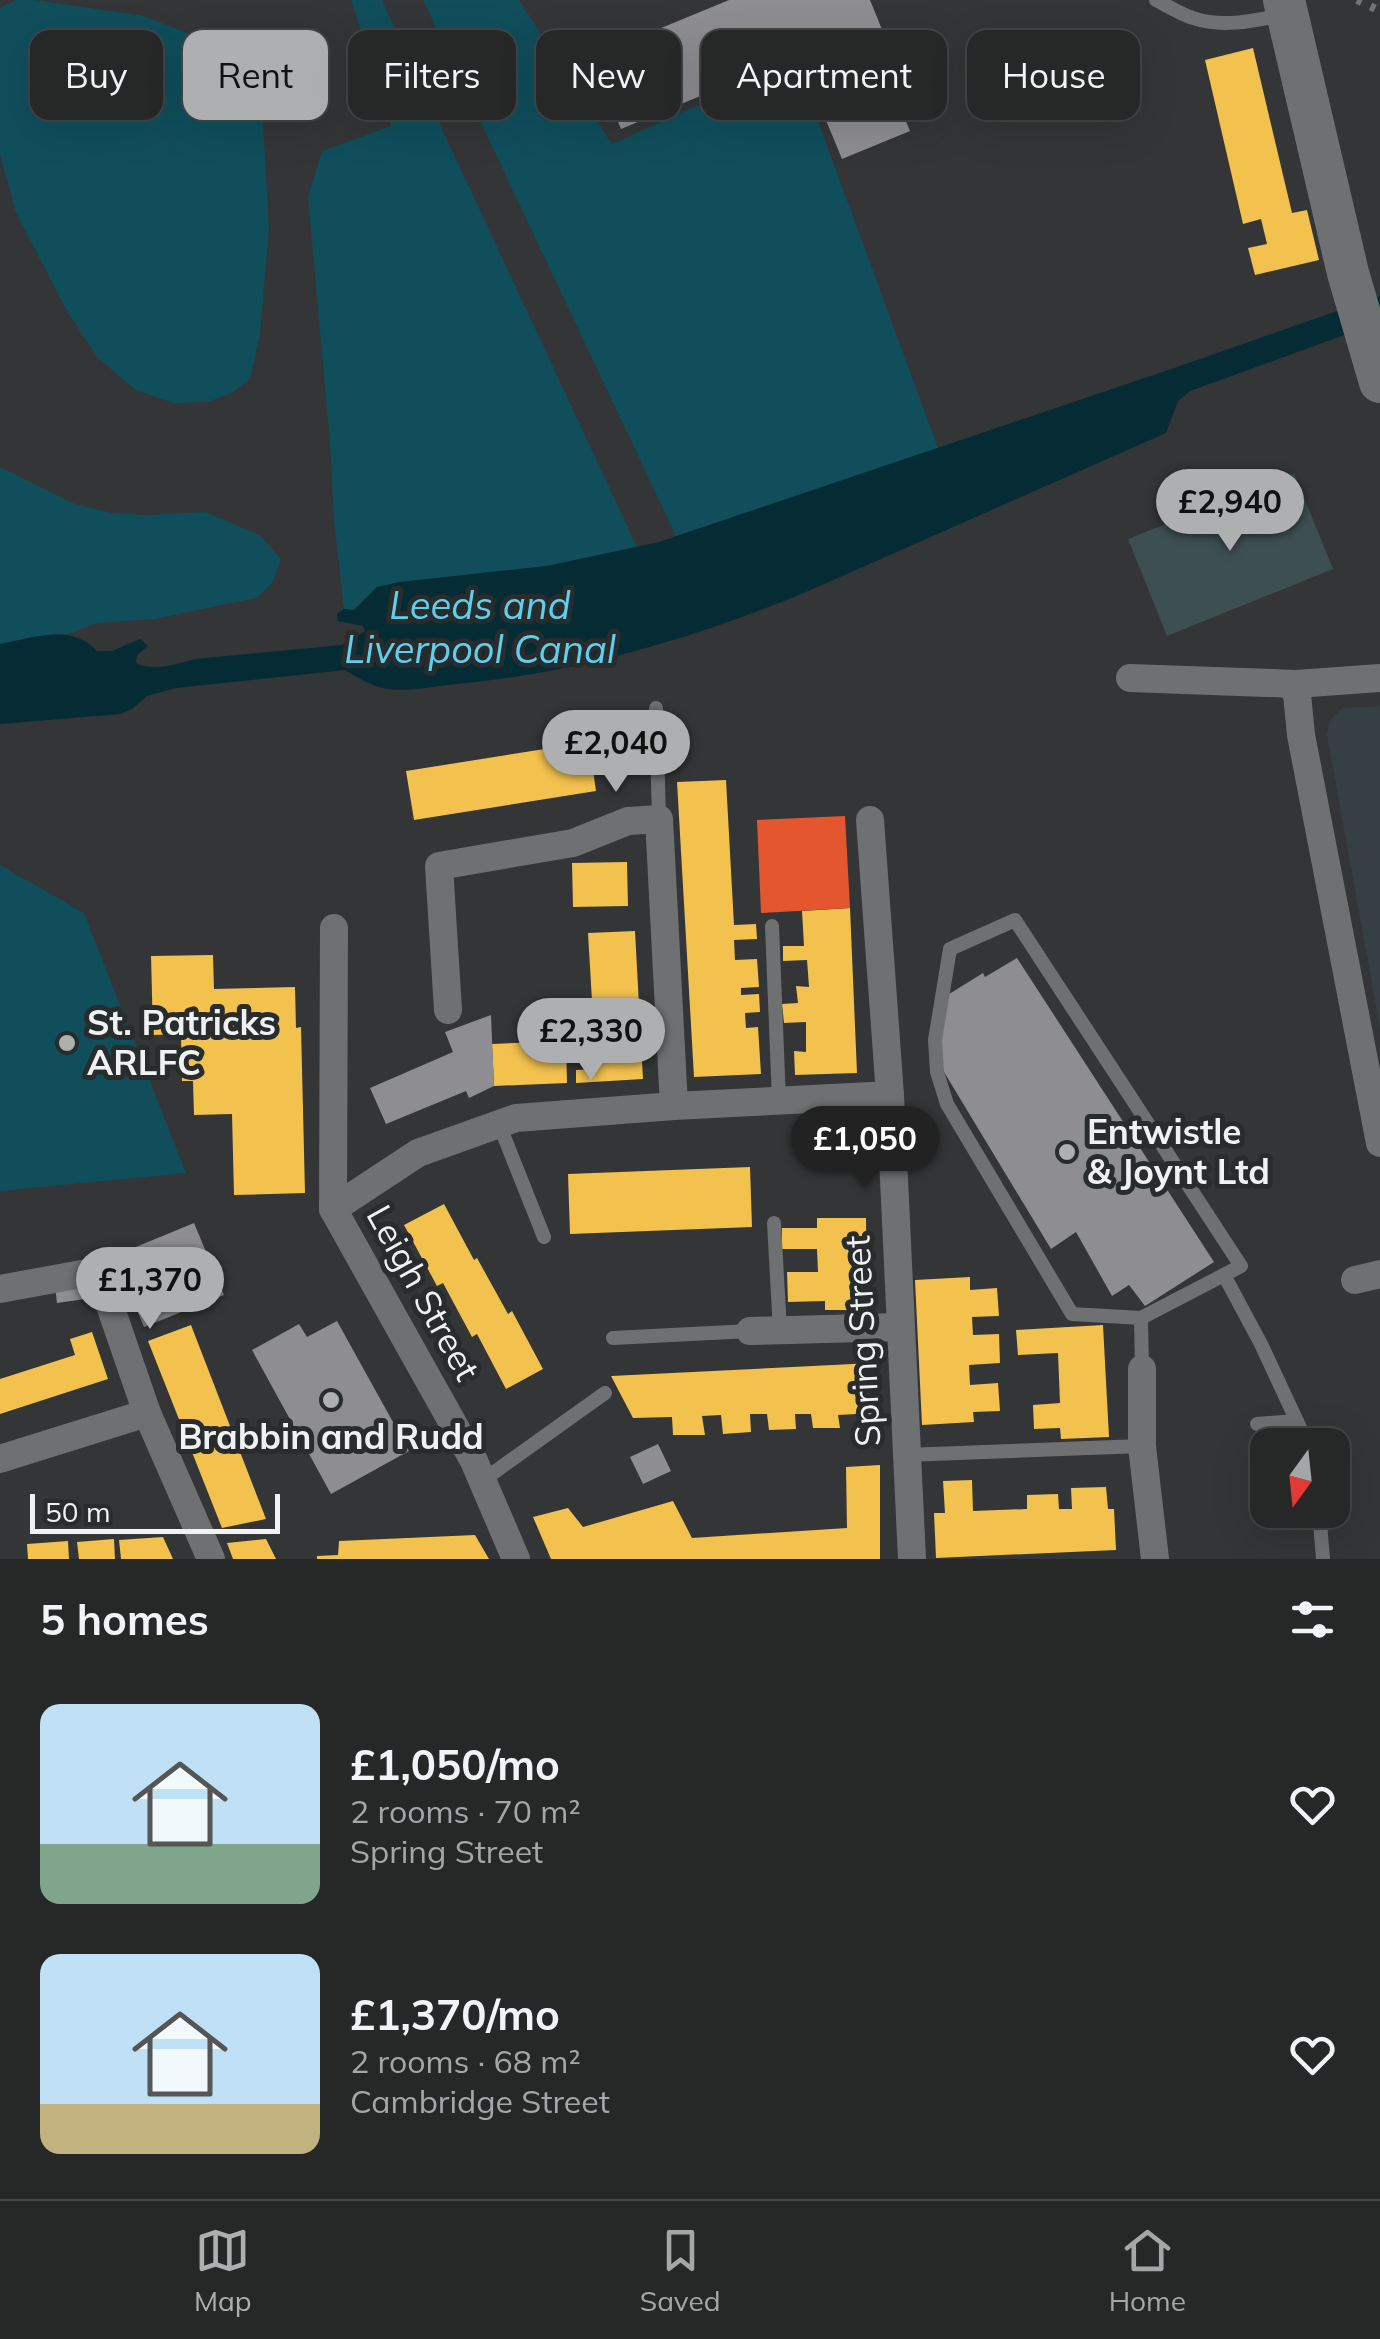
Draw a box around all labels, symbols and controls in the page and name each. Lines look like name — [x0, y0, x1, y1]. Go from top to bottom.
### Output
chip: Buy — [30, 30, 163, 120]
chip: Rent — [183, 30, 328, 120]
chip: Filters — [348, 30, 516, 120]
chip: New — [536, 30, 681, 120]
chip: Apartment — [701, 30, 947, 120]
chip: House — [967, 30, 1140, 120]
pin: £2,940 — [1149, 469, 1311, 554]
text: £2,940 — [1178, 481, 1282, 521]
water label: Leeds and Liverpool Canal — [344, 581, 616, 673]
pin: £2,040 — [535, 710, 697, 795]
text: £2,040 — [564, 722, 668, 762]
pin: £2,330 — [510, 998, 672, 1083]
place label: St. Patricks ARLFC — [87, 1000, 276, 1084]
text: £2,330 — [539, 1010, 643, 1050]
marker: St. Patricks ARLFC — [56, 1032, 78, 1054]
pin: £1,050 — [784, 1106, 946, 1191]
place label: Entwistle & Joynt Ltd — [1087, 1109, 1270, 1193]
text: £1,050 — [813, 1118, 917, 1158]
marker: Entwistle & Joynt Ltd — [1056, 1141, 1078, 1163]
street label: Leigh Street — [358, 1197, 490, 1388]
street label: Spring Street — [834, 1234, 890, 1448]
pin: £1,370 — [69, 1247, 231, 1332]
text: £1,370 — [98, 1259, 202, 1299]
marker: Brabbin and Rudd — [320, 1389, 342, 1411]
place label: Brabbin and Rudd — [178, 1414, 484, 1458]
north arrow — [1250, 1428, 1350, 1528]
map controls — [1250, 1428, 1350, 1528]
scale bar — [30, 1489, 280, 1534]
text: 50 m — [45, 1494, 111, 1529]
icon: filters — [1285, 1592, 1340, 1647]
text: 5 homes — [40, 1593, 209, 1646]
text: £1,050/mo — [350, 1738, 560, 1791]
icon: home — [120, 1744, 240, 1864]
icon: heart — [1285, 1777, 1340, 1832]
text: 2 rooms · 70 m² — [350, 1791, 581, 1831]
text: Spring Street — [350, 1831, 543, 1871]
text: £1,370/mo — [350, 1988, 560, 2041]
icon: home — [120, 1994, 240, 2114]
icon: heart — [1285, 2027, 1340, 2082]
text: 2 rooms · 68 m² — [350, 2041, 581, 2081]
text: Cambridge Street — [350, 2081, 610, 2121]
tab: Map — [194, 2223, 252, 2318]
tab: Saved — [640, 2223, 721, 2318]
tab: Home — [1109, 2223, 1186, 2318]

